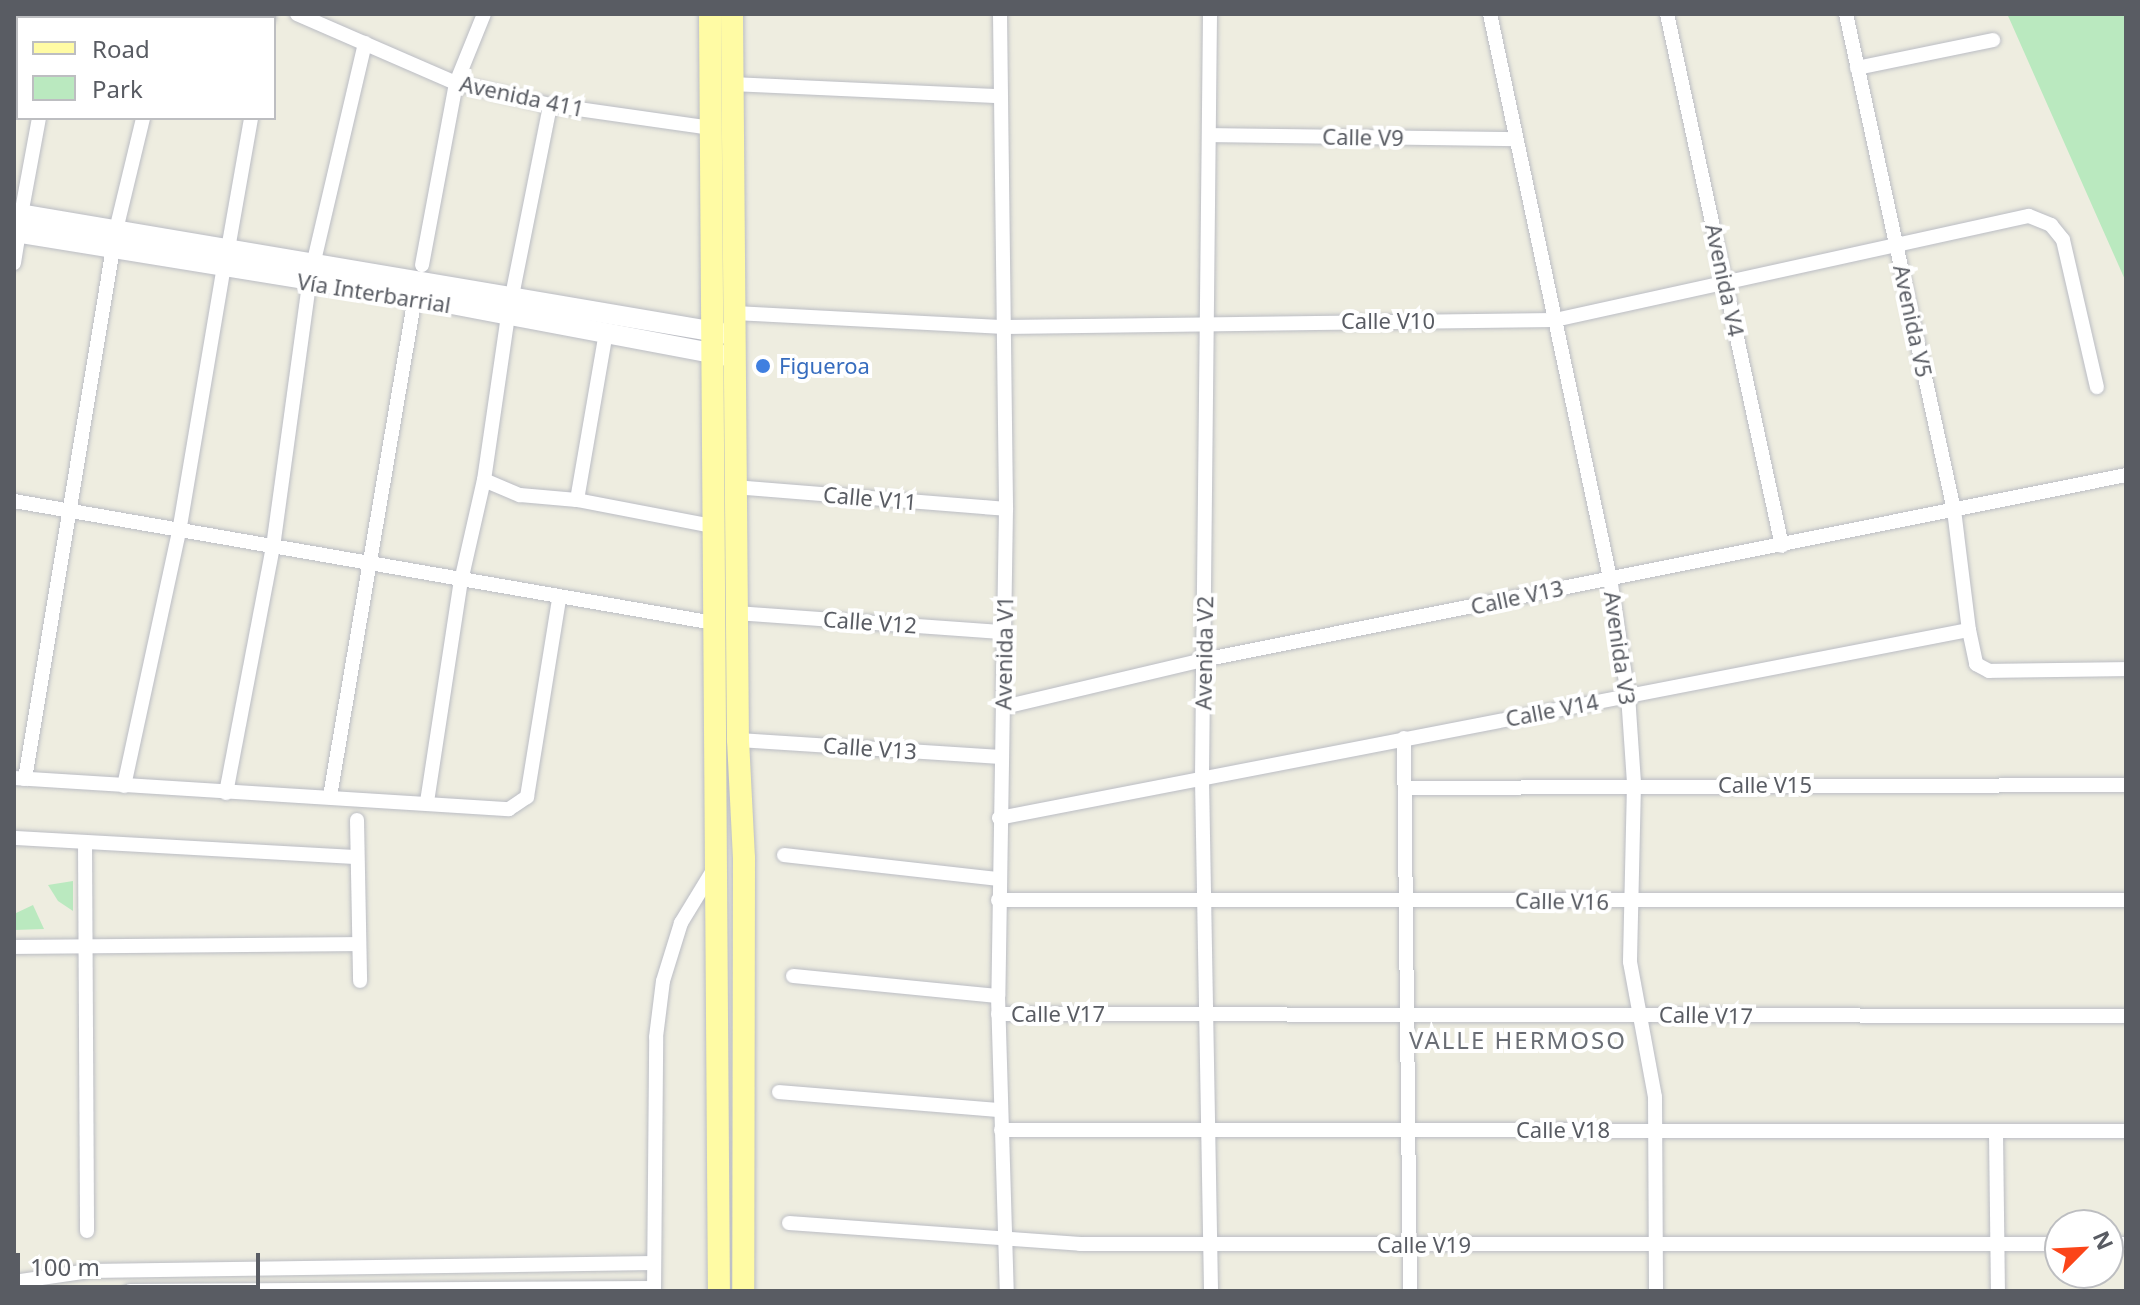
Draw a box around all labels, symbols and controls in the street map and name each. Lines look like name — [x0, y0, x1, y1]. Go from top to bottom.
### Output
legend — [16, 16, 276, 120]
text: Road — [92, 32, 150, 65]
street label: Avenida 411 — [458, 70, 586, 122]
text: Park — [92, 72, 143, 105]
street label: Calle V9 — [1322, 123, 1404, 151]
street label: Avenida V4 — [1700, 221, 1750, 339]
street label: Avenida V5 — [1888, 262, 1938, 380]
street label: Vía Interbarrial — [295, 268, 453, 318]
street label: Calle V10 — [1341, 308, 1435, 334]
place label: Figueroa — [779, 353, 870, 379]
marker: Figueroa — [754, 357, 772, 375]
street label: Calle V11 — [822, 481, 918, 515]
street label: Calle V13 — [1468, 574, 1566, 620]
street label: Avenida V3 — [1599, 590, 1641, 706]
street label: Avenida V1 — [990, 596, 1018, 710]
street label: Avenida V2 — [1190, 596, 1218, 710]
street label: Calle V12 — [822, 606, 918, 638]
street label: Calle V14 — [1503, 688, 1601, 732]
street label: Calle V13 — [822, 732, 918, 764]
street label: Calle V15 — [1718, 772, 1812, 798]
street label: Calle V16 — [1515, 887, 1609, 915]
street label: Calle V17 — [1011, 1001, 1105, 1027]
street label: Calle V17 — [1659, 1001, 1753, 1029]
district label: VALLE HERMOSO — [1409, 1026, 1627, 1054]
street label: Calle V18 — [1516, 1117, 1610, 1143]
north arrow — [2044, 1209, 2124, 1289]
text: N — [2087, 1226, 2121, 1254]
street label: Calle V19 — [1377, 1232, 1471, 1258]
scale bar — [20, 1237, 264, 1287]
text: 100 m — [30, 1250, 100, 1283]

